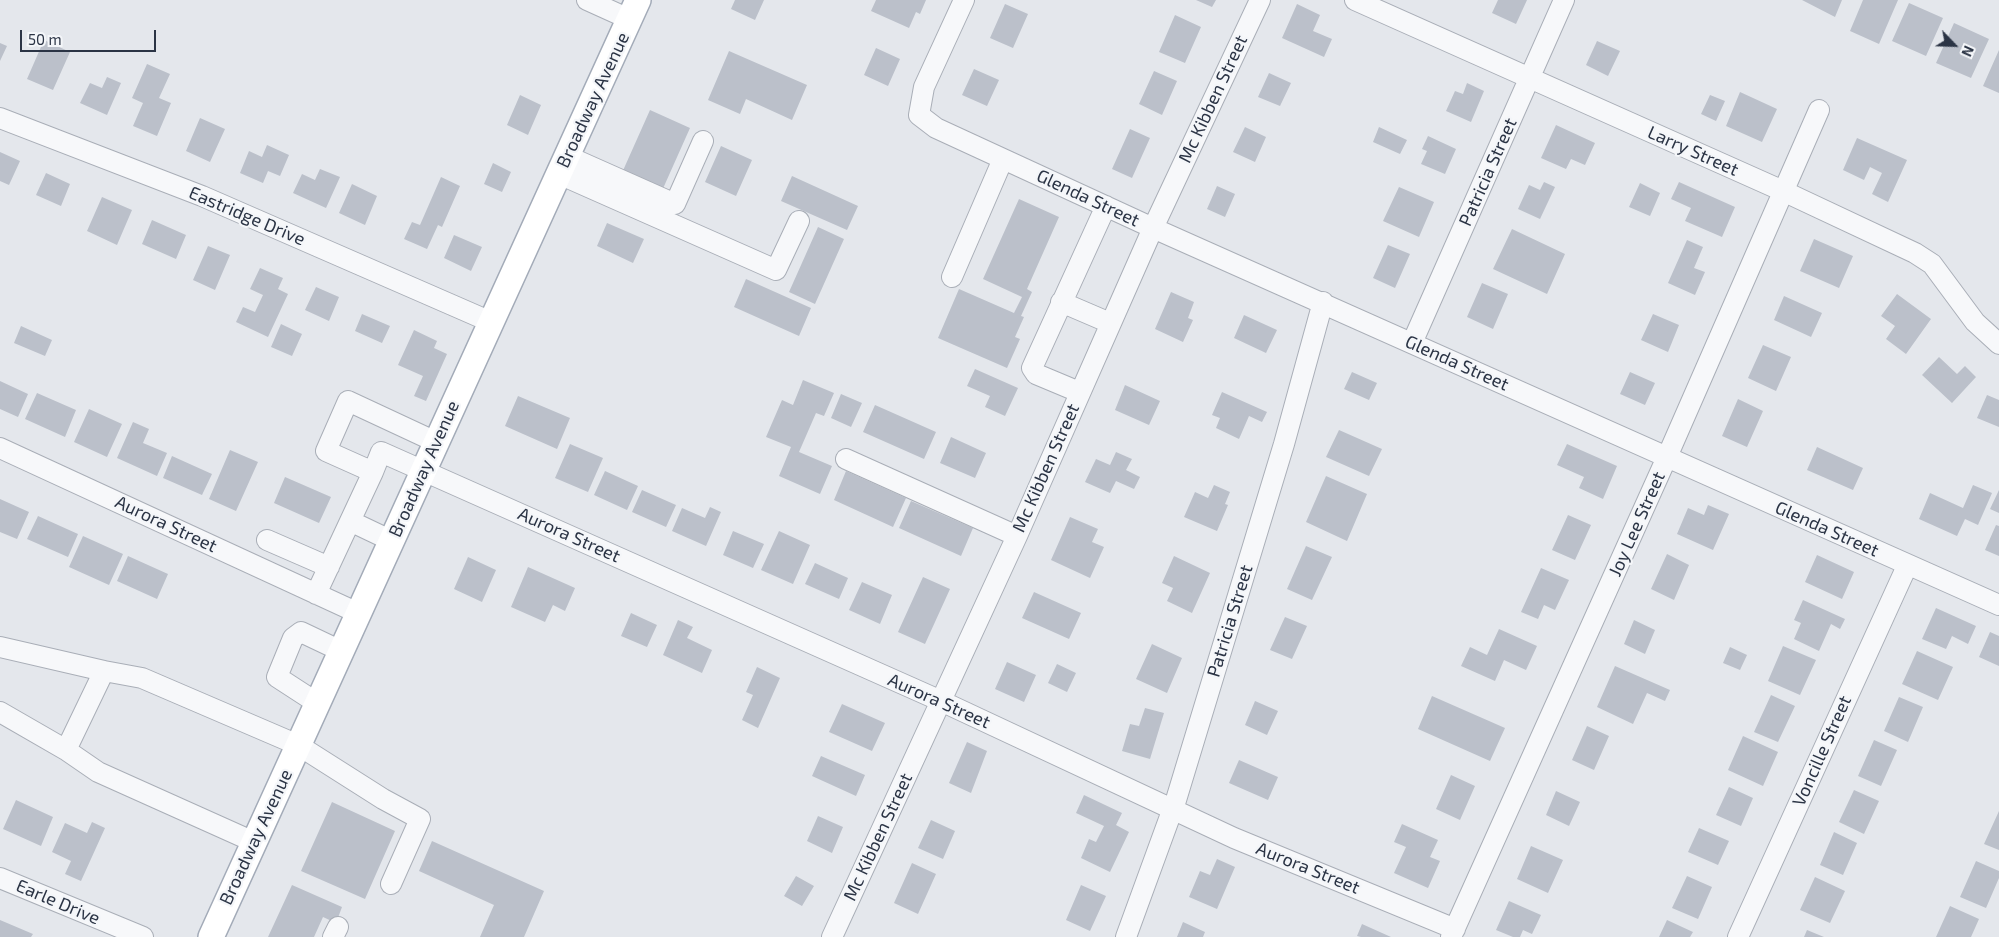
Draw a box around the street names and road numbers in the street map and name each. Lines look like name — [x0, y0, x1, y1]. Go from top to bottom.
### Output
street label: Broadway Avenue — [552, 29, 634, 171]
street label: Mc Kibben Street — [1174, 32, 1252, 166]
street label: Patricia Street — [1455, 115, 1521, 229]
street label: Larry Street — [1644, 121, 1742, 181]
street label: Glenda Street — [1033, 165, 1143, 231]
street label: Eastridge Drive — [186, 182, 308, 250]
street label: Glenda Street — [1402, 331, 1512, 395]
street label: Broadway Avenue — [384, 397, 464, 541]
street label: Mc Kibben Street — [1008, 400, 1084, 536]
street label: Joy Lee Street — [1604, 468, 1670, 580]
street label: Aurora Street — [112, 491, 220, 557]
street label: Glenda Street — [1772, 497, 1882, 561]
street label: Aurora Street — [514, 503, 624, 567]
street label: Patricia Street — [1203, 562, 1257, 680]
street label: Aurora Street — [884, 669, 994, 733]
street label: Voncille Street — [1788, 692, 1856, 810]
street label: Broadway Avenue — [215, 766, 297, 908]
street label: Mc Kibben Street — [839, 770, 917, 904]
street label: Aurora Street — [1253, 837, 1363, 899]
street label: Earle Drive — [13, 875, 103, 929]

